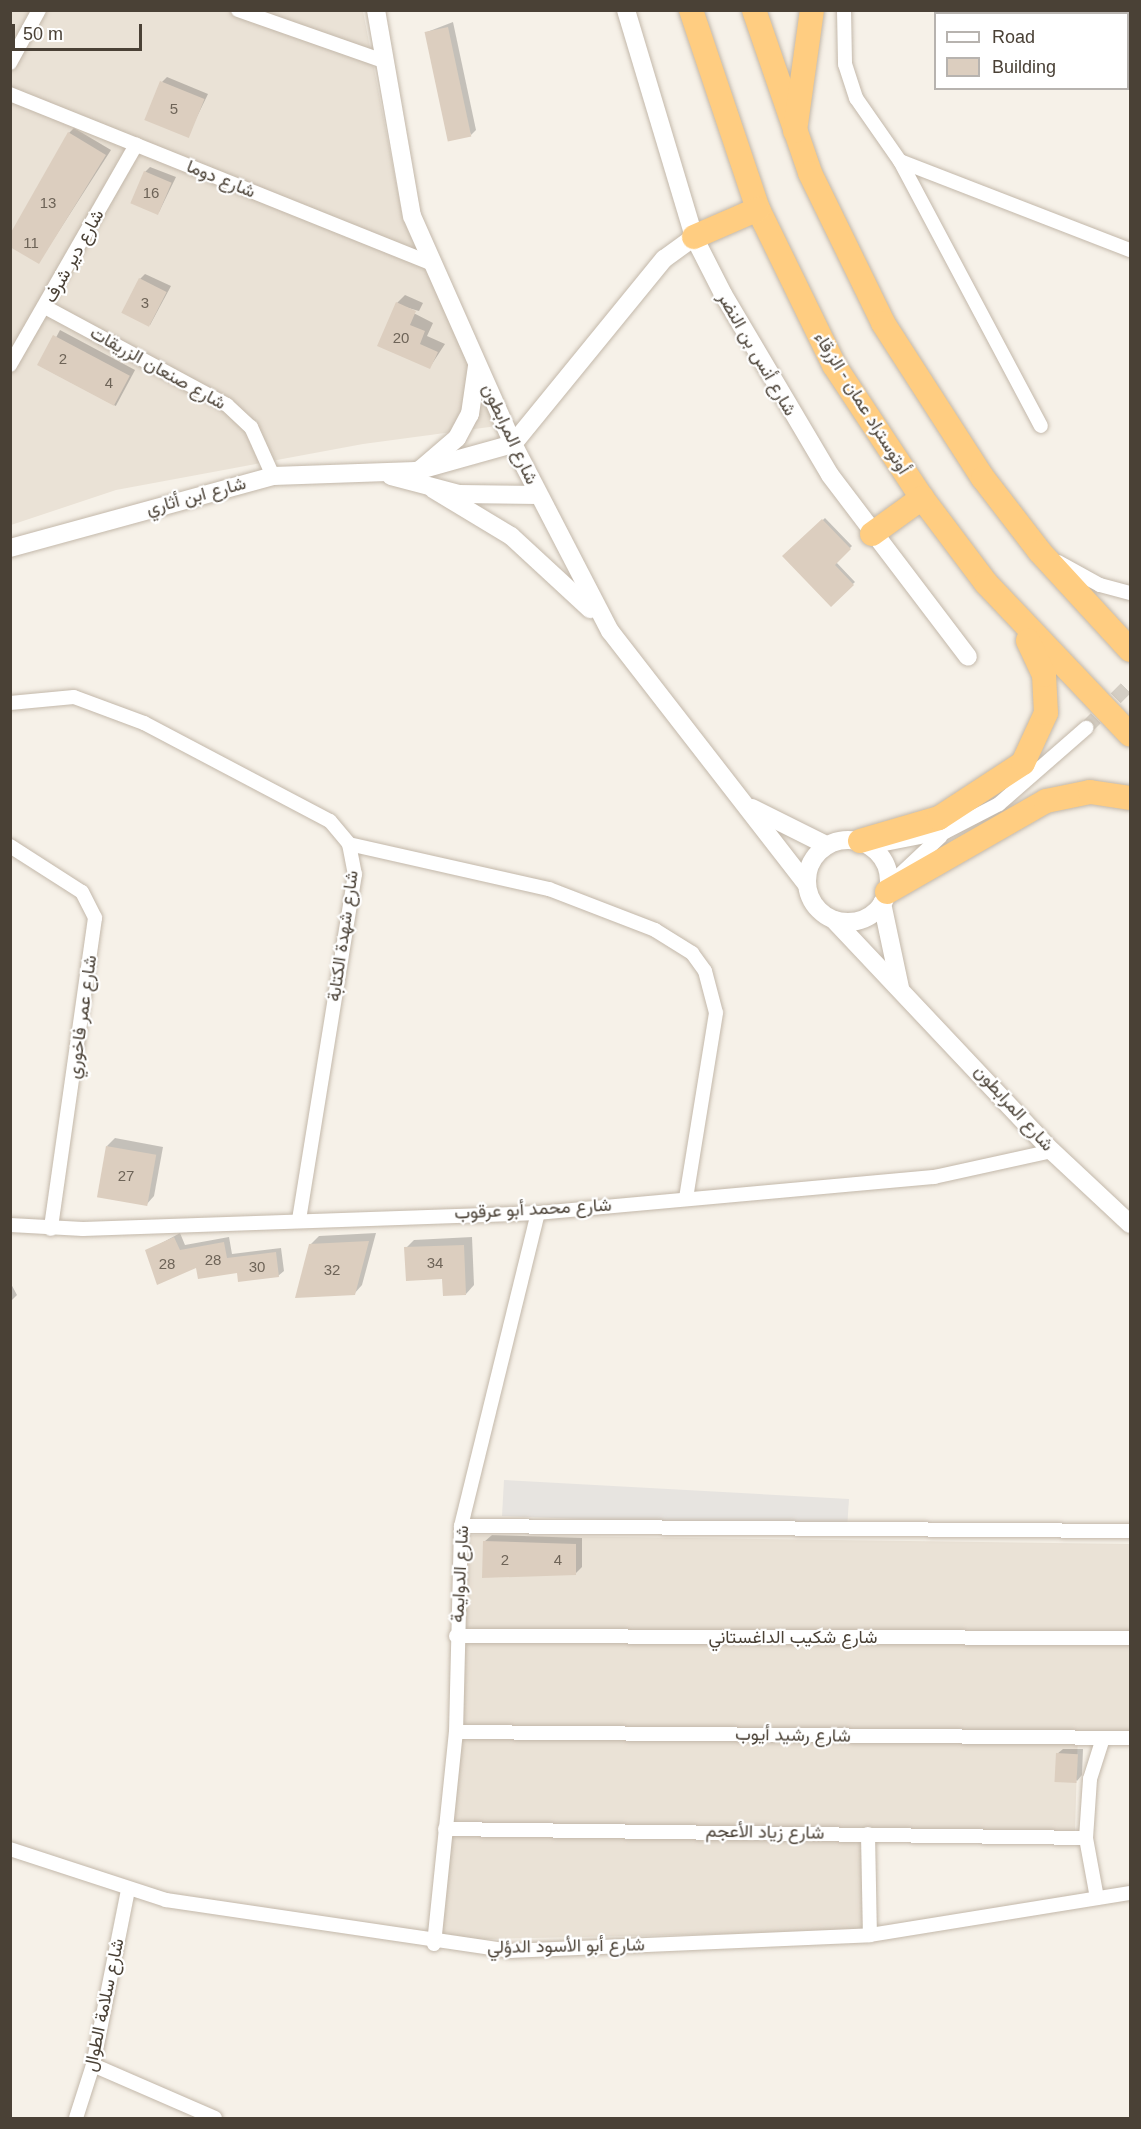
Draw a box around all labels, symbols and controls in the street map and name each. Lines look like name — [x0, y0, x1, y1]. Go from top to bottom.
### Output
scale bar — [15, 12, 146, 50]
legend — [934, 12, 1129, 90]
text: 50 m — [23, 24, 63, 44]
text: Road — [992, 27, 1035, 47]
text: Building — [992, 57, 1056, 77]
house number: 5 — [170, 100, 178, 118]
street label: شارع دوما — [184, 155, 258, 203]
house number: 16 — [143, 184, 159, 202]
house number: 13 — [40, 194, 56, 212]
street label: شارع دير شرف — [39, 205, 109, 307]
house number: 11 — [23, 234, 39, 252]
street label: شارع أنس بن النضر — [713, 288, 801, 420]
house number: 3 — [141, 294, 149, 312]
street label: شارع صنعان الزريقات — [86, 322, 230, 414]
street label: أوتوستراد عمان - الزرقاء — [809, 328, 915, 478]
house number: 20 — [393, 329, 409, 347]
house number: 2 — [59, 350, 67, 368]
house number: 4 — [105, 374, 113, 392]
street label: شارع المرابطون — [477, 380, 543, 488]
street label: شارع ابن أثاري — [144, 472, 248, 520]
street label: شارع شهدة الكتابة — [323, 869, 363, 1003]
street label: شارع عمر فاخوري — [63, 954, 101, 1080]
street label: شارع المرابطون — [970, 1060, 1058, 1156]
house number: 27 — [118, 1167, 134, 1185]
street label: شارع محمد أبو عرقوب — [454, 1194, 612, 1224]
house number: 28 — [205, 1251, 221, 1269]
house number: 34 — [427, 1254, 443, 1272]
house number: 28 — [159, 1255, 175, 1273]
house number: 30 — [249, 1258, 265, 1276]
house number: 32 — [324, 1261, 340, 1279]
street label: شارع الدوايمة — [447, 1525, 473, 1623]
house number: 2 — [501, 1551, 509, 1569]
house number: 4 — [554, 1551, 562, 1569]
street label: شارع شكيب الداغستاني — [709, 1626, 877, 1648]
street label: شارع رشيد أيوب — [735, 1723, 851, 1747]
street label: شارع زياد الأعجم — [705, 1820, 825, 1844]
street label: شارع أبو الأسود الدؤلي — [487, 1934, 645, 1958]
street label: شارع سلامة الطوال — [79, 1937, 129, 2073]

